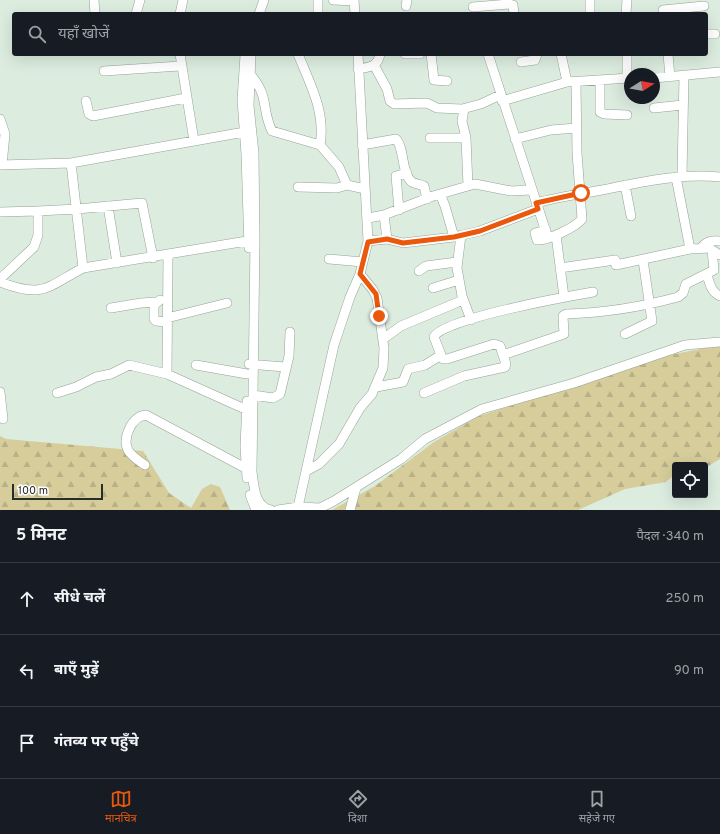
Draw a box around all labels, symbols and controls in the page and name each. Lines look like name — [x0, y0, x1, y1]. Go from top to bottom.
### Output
search box — [12, 12, 708, 56]
icon: search — [26, 23, 48, 45]
text: यहाँ खोजें — [58, 25, 109, 44]
north arrow — [624, 68, 660, 104]
route start — [572, 184, 590, 202]
route end — [370, 307, 388, 325]
map controls — [672, 462, 708, 498]
button: locate — [672, 462, 708, 498]
scale bar — [12, 482, 103, 501]
text: 100 m — [18, 484, 48, 498]
text: 5 मिनट — [16, 525, 66, 547]
text: पैदल · 340 m — [636, 529, 704, 545]
icon: ahead — [16, 588, 38, 610]
text: सीधे चलें — [54, 589, 105, 608]
text: 250 m — [666, 591, 704, 607]
icon: left — [16, 660, 38, 682]
text: बाएँ मुड़ें — [54, 661, 99, 680]
text: 90 m — [674, 663, 704, 679]
icon: arrive — [16, 732, 38, 754]
text: गंतव्य पर पहुँचे — [54, 733, 139, 752]
tab: मानचित्र — [105, 788, 136, 826]
tab: दिशा — [347, 788, 369, 826]
tab: सहेजे गए — [579, 788, 615, 826]

